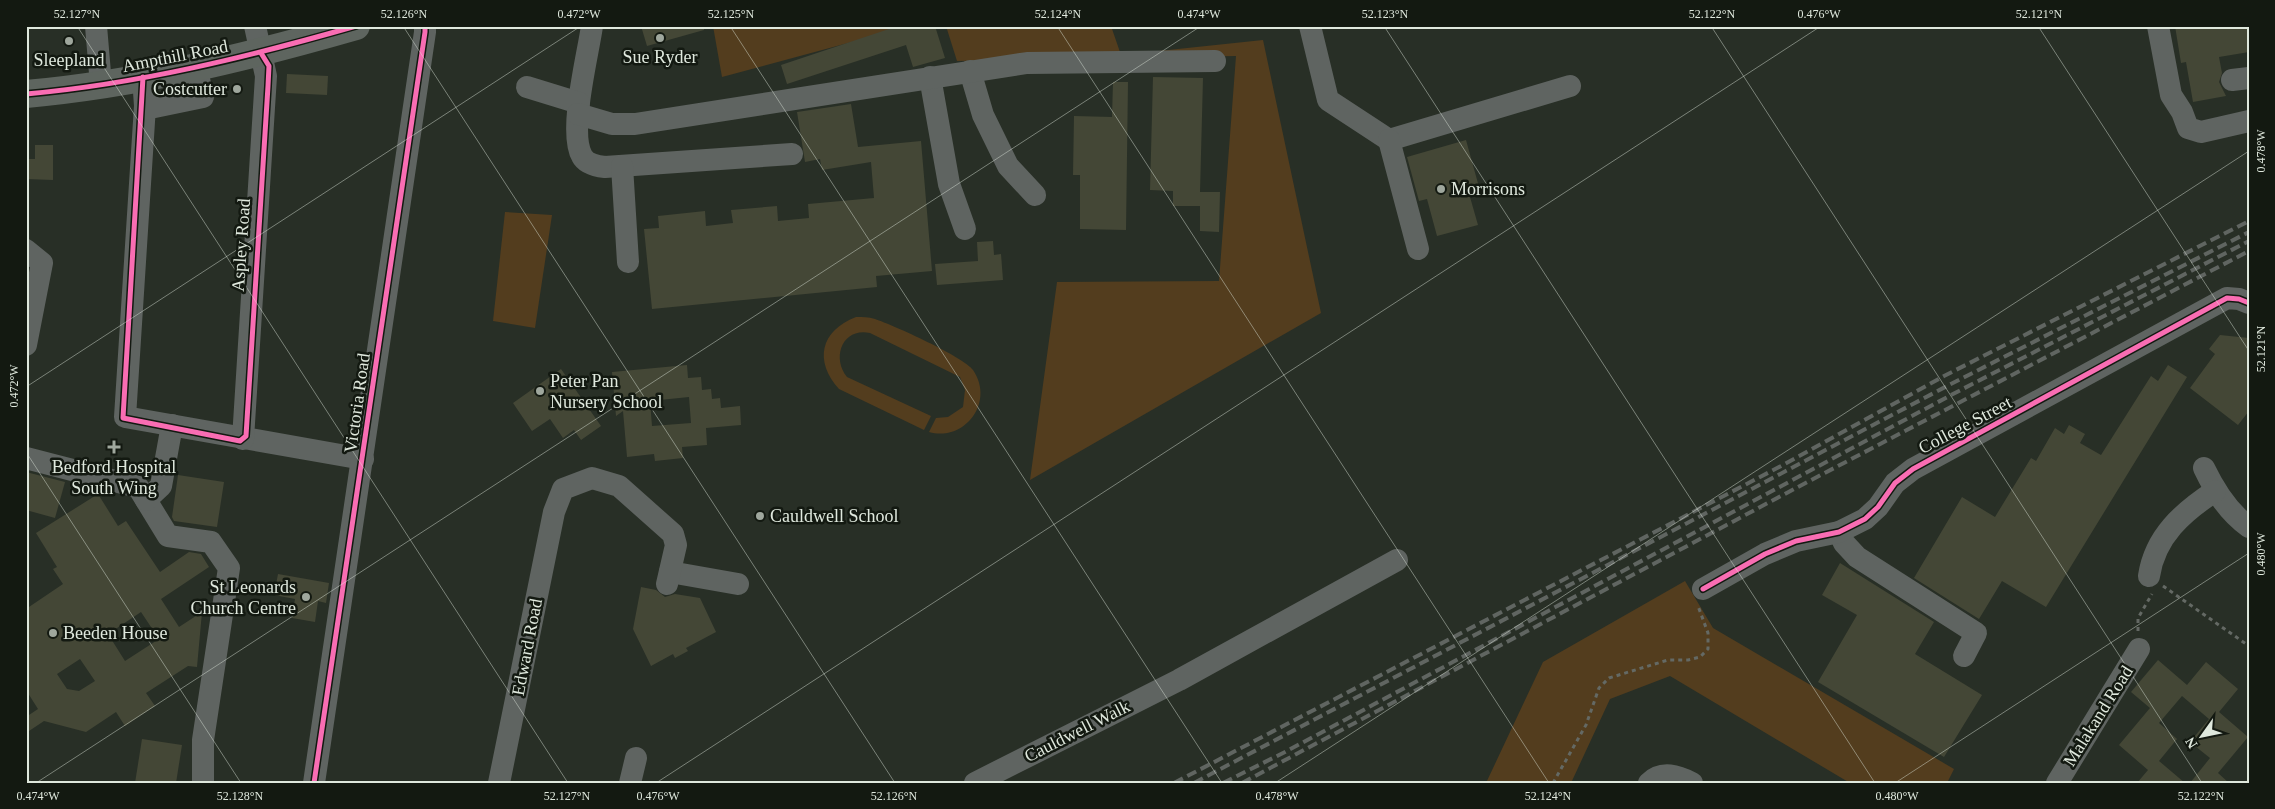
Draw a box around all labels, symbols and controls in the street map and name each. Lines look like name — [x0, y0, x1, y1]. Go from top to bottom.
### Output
text: 52.127°N — [54, 7, 101, 21]
text: 52.126°N — [381, 7, 428, 21]
text: 0.472°W — [557, 7, 601, 21]
text: 52.125°N — [708, 7, 755, 21]
text: 52.124°N — [1035, 7, 1082, 21]
text: 0.474°W — [1177, 7, 1221, 21]
text: 52.123°N — [1362, 7, 1409, 21]
text: 52.122°N — [1689, 7, 1736, 21]
text: 0.476°W — [1797, 7, 1841, 21]
text: 52.121°N — [2016, 7, 2063, 21]
marker: Sue Ryder — [654, 32, 666, 44]
marker: Sleepland — [63, 35, 75, 47]
street label: Ampthill Road — [120, 36, 230, 76]
place label: Sue Ryder — [623, 47, 697, 67]
place label: Sleepland — [34, 50, 104, 70]
place label: Costcutter — [153, 79, 227, 99]
marker: Costcutter — [231, 83, 243, 95]
text: 0.478°W — [2254, 129, 2268, 173]
place label: Morrisons — [1451, 179, 1525, 199]
marker: Morrisons — [1435, 183, 1447, 195]
street label: Aspley Road — [228, 198, 254, 292]
text: 52.121°N — [2254, 325, 2268, 372]
street label: Victoria Road — [340, 352, 374, 454]
text: 0.472°W — [7, 364, 21, 408]
place label: Peter Pan Nursery School — [550, 371, 662, 412]
marker: Peter Pan Nursery School — [534, 385, 546, 397]
street label: College Street — [1915, 392, 2015, 458]
marker: Bedford Hospital South Wing — [107, 440, 121, 454]
place label: Bedford Hospital South Wing — [52, 457, 176, 498]
place label: Cauldwell School — [770, 506, 899, 526]
marker: Cauldwell School — [754, 510, 766, 522]
text: 0.480°W — [2254, 532, 2268, 576]
place label: St Leonards Church Centre — [191, 577, 296, 618]
marker: St Leonards Church Centre — [300, 591, 312, 603]
street label: Edward Road — [508, 597, 546, 697]
place label: Beeden House — [63, 623, 167, 643]
marker: Beeden House — [47, 627, 59, 639]
street label: Malakand Road — [2059, 662, 2137, 770]
street label: Cauldwell Walk — [1021, 696, 1133, 766]
north arrow — [2178, 712, 2228, 762]
text: N — [2182, 734, 2201, 751]
text: 0.474°W — [16, 789, 60, 803]
text: 52.128°N — [217, 789, 264, 803]
text: 52.127°N — [544, 789, 591, 803]
text: 0.476°W — [636, 789, 680, 803]
text: 52.126°N — [871, 789, 918, 803]
text: 0.478°W — [1255, 789, 1299, 803]
text: 52.124°N — [1525, 789, 1572, 803]
text: 0.480°W — [1875, 789, 1919, 803]
text: 52.122°N — [2178, 789, 2225, 803]

